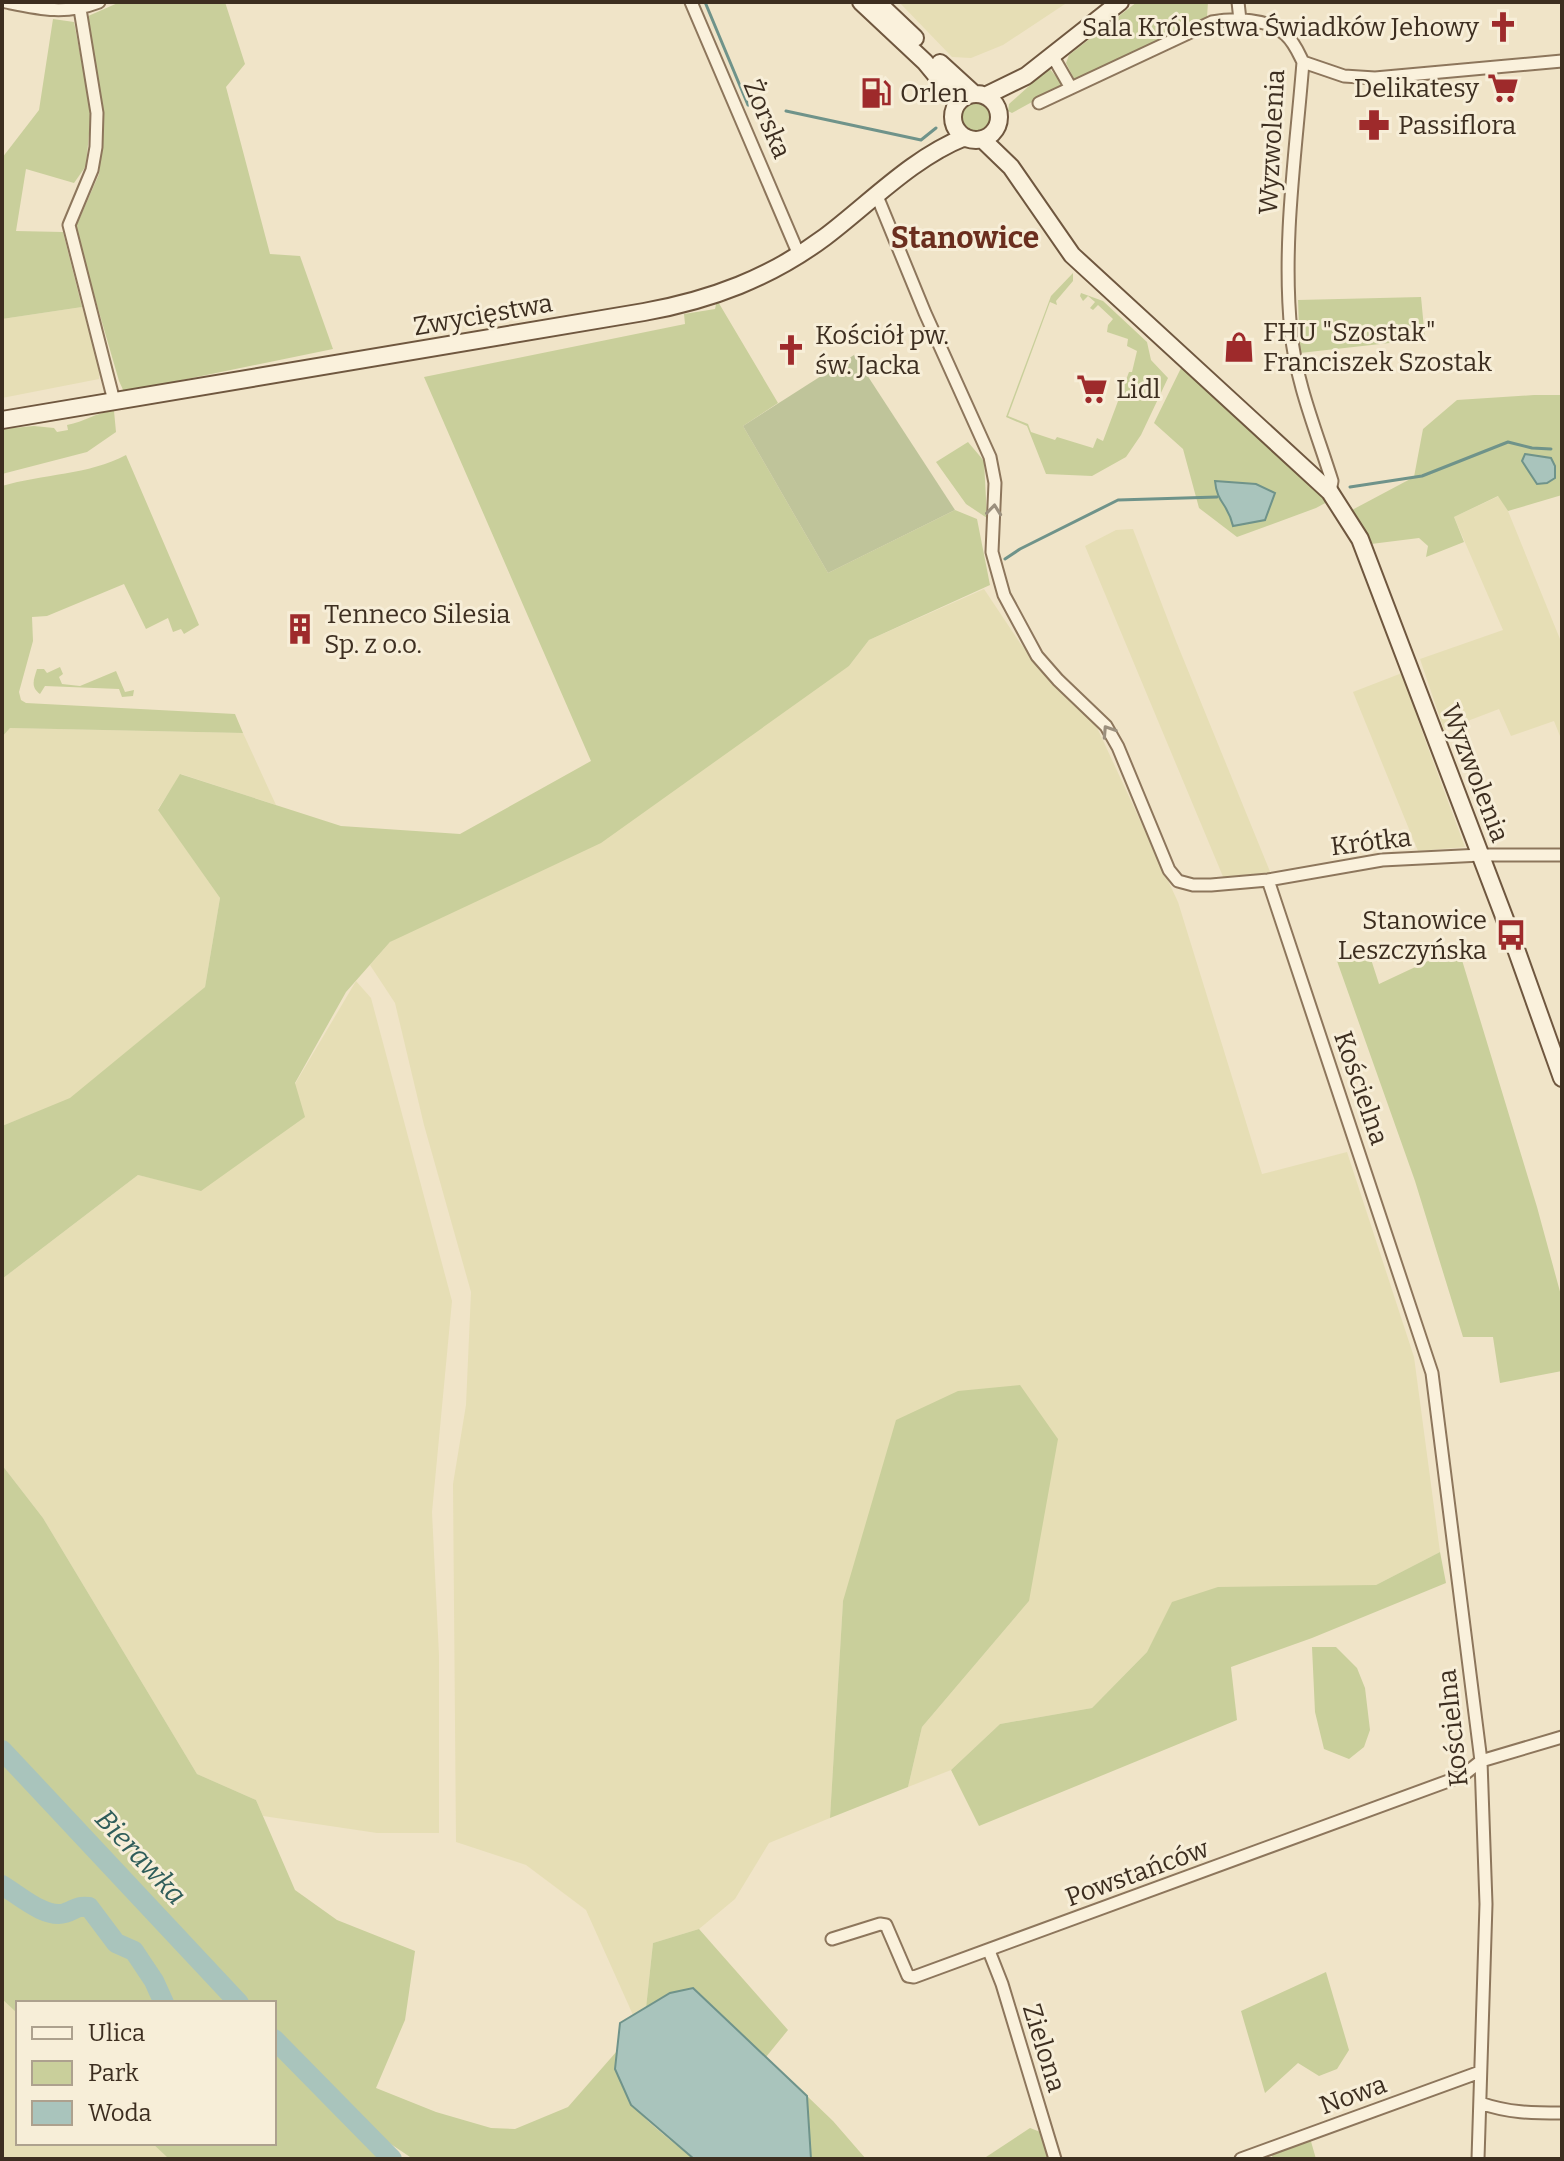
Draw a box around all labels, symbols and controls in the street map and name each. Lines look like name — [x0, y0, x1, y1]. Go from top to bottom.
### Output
church icon: Sala Królestwa Świadków Jehowy — [1486, 10, 1520, 44]
place label: Sala Królestwa Świadków Jehowy — [1082, 12, 1479, 43]
street label: Wyzwolenia — [1253, 69, 1291, 215]
supermarket icon: Delikatesy — [1486, 71, 1520, 105]
place label: Delikatesy — [1354, 73, 1479, 104]
street label: Żorska — [737, 75, 797, 163]
fuel station icon: Orlen — [859, 76, 893, 110]
place label: Orlen — [900, 78, 969, 109]
pharmacy icon: Passiflora — [1357, 108, 1391, 142]
place label: Passiflora — [1398, 110, 1516, 141]
district label: Stanowice — [891, 220, 1039, 256]
street label: Zwycięstwa — [411, 287, 555, 343]
place label: FHU "Szostak" Franciszek Szostak — [1263, 317, 1492, 378]
place label: Kościół pw. św. Jacka — [815, 320, 949, 381]
shop icon: FHU "Szostak" Franciszek Szostak — [1222, 330, 1256, 364]
church icon: Kościół pw. św. Jacka — [774, 333, 808, 367]
supermarket icon: Lidl — [1075, 372, 1109, 406]
place label: Lidl — [1116, 374, 1161, 405]
one-way arrow — [985, 503, 1002, 516]
place label: Tenneco Silesia Sp. z o.o. — [324, 599, 511, 660]
building icon: Tenneco Silesia Sp. z o.o. — [283, 612, 317, 646]
street label: Wyzwolenia — [1434, 700, 1516, 846]
one-way arrow — [1103, 725, 1118, 739]
street label: Krótka — [1329, 822, 1413, 862]
place label: Stanowice Leszczyńska — [1338, 905, 1487, 966]
bus stop icon: Stanowice Leszczyńska — [1494, 918, 1528, 952]
street label: Kościelna — [1327, 1027, 1395, 1149]
street label: Kościelna — [1431, 1668, 1475, 1788]
water label: Bierawka — [89, 1803, 193, 1911]
street label: Powstańców — [1061, 1833, 1213, 1913]
street label: Zielona — [1016, 2000, 1072, 2096]
legend — [16, 2001, 276, 2145]
text: Ulica — [88, 2019, 145, 2047]
text: Park — [88, 2059, 139, 2087]
street label: Nowa — [1315, 2069, 1391, 2121]
text: Woda — [88, 2099, 152, 2127]

